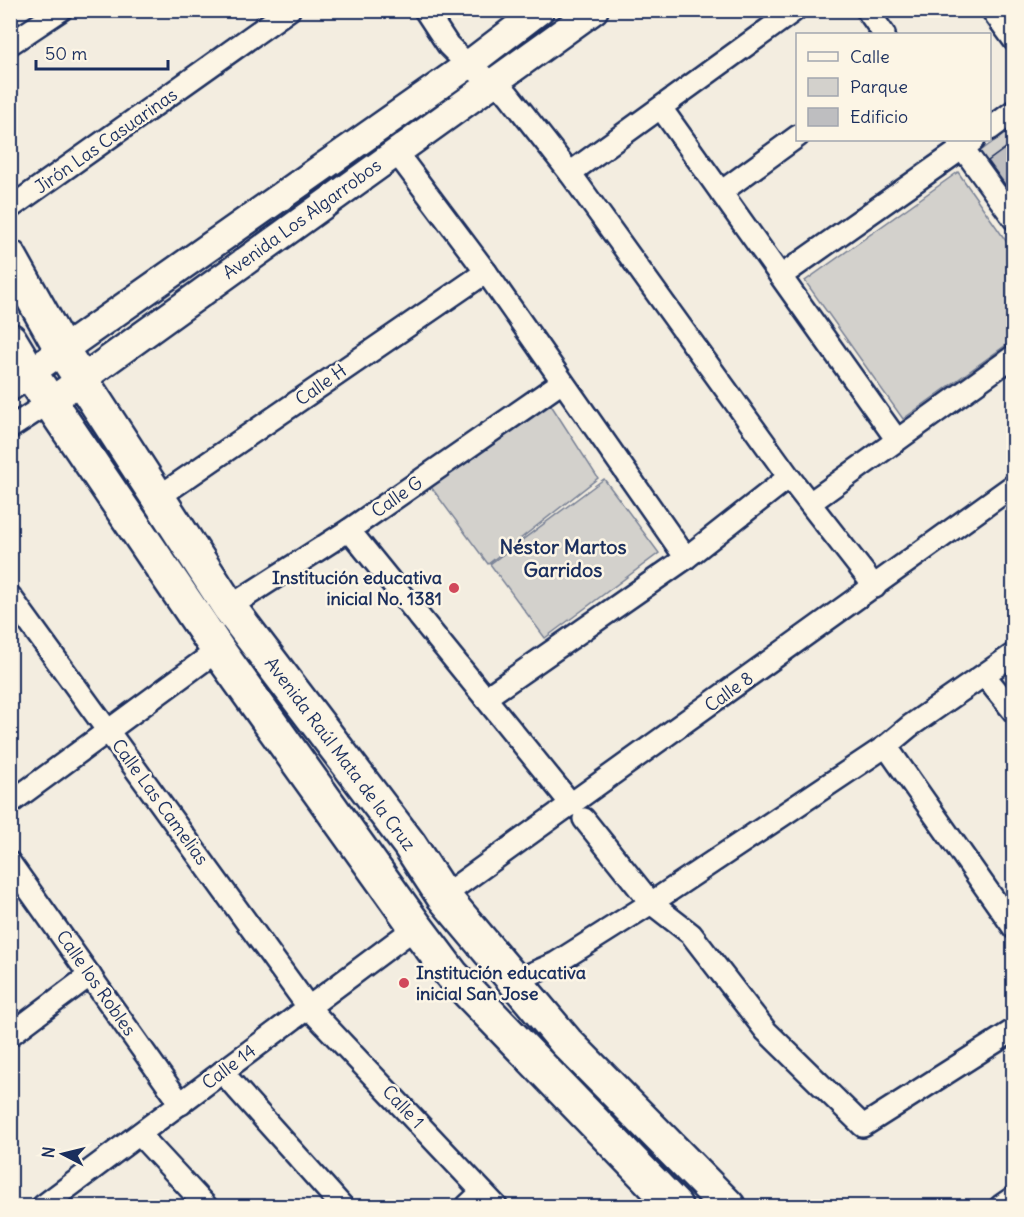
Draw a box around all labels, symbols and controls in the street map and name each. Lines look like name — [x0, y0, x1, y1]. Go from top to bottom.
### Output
scale bar — [36, 33, 168, 71]
legend — [796, 33, 991, 141]
text: 50 m — [45, 42, 87, 65]
text: Calle — [850, 45, 890, 68]
text: Parque — [850, 75, 908, 98]
street label: Jirón Las Casuarinas — [30, 83, 182, 198]
text: Edificio — [850, 105, 908, 128]
street label: Avenida Los Algarrobos — [218, 153, 386, 284]
street label: Calle H — [291, 359, 351, 410]
street label: Calle G — [367, 471, 427, 522]
district label: Néstor Martos Garridos — [499, 534, 627, 582]
place label: Institución educativa inicial No. 1381 — [272, 566, 442, 610]
marker: Institución educativa inicial No. 1381 — [447, 581, 461, 595]
street label: Avenida Raúl Mata de la Cruz — [260, 652, 421, 855]
street label: Calle 8 — [700, 666, 757, 717]
street label: Calle Las Camelias — [107, 734, 214, 869]
street label: Calle los Robles — [51, 925, 141, 1040]
place label: Institución educativa inicial San Jose — [416, 961, 586, 1005]
marker: Institución educativa inicial San Jose — [397, 976, 411, 990]
street label: Calle 14 — [197, 1039, 260, 1094]
street label: Calle 1 — [378, 1080, 429, 1133]
north arrow — [33, 1124, 93, 1184]
text: N — [38, 1145, 59, 1159]

